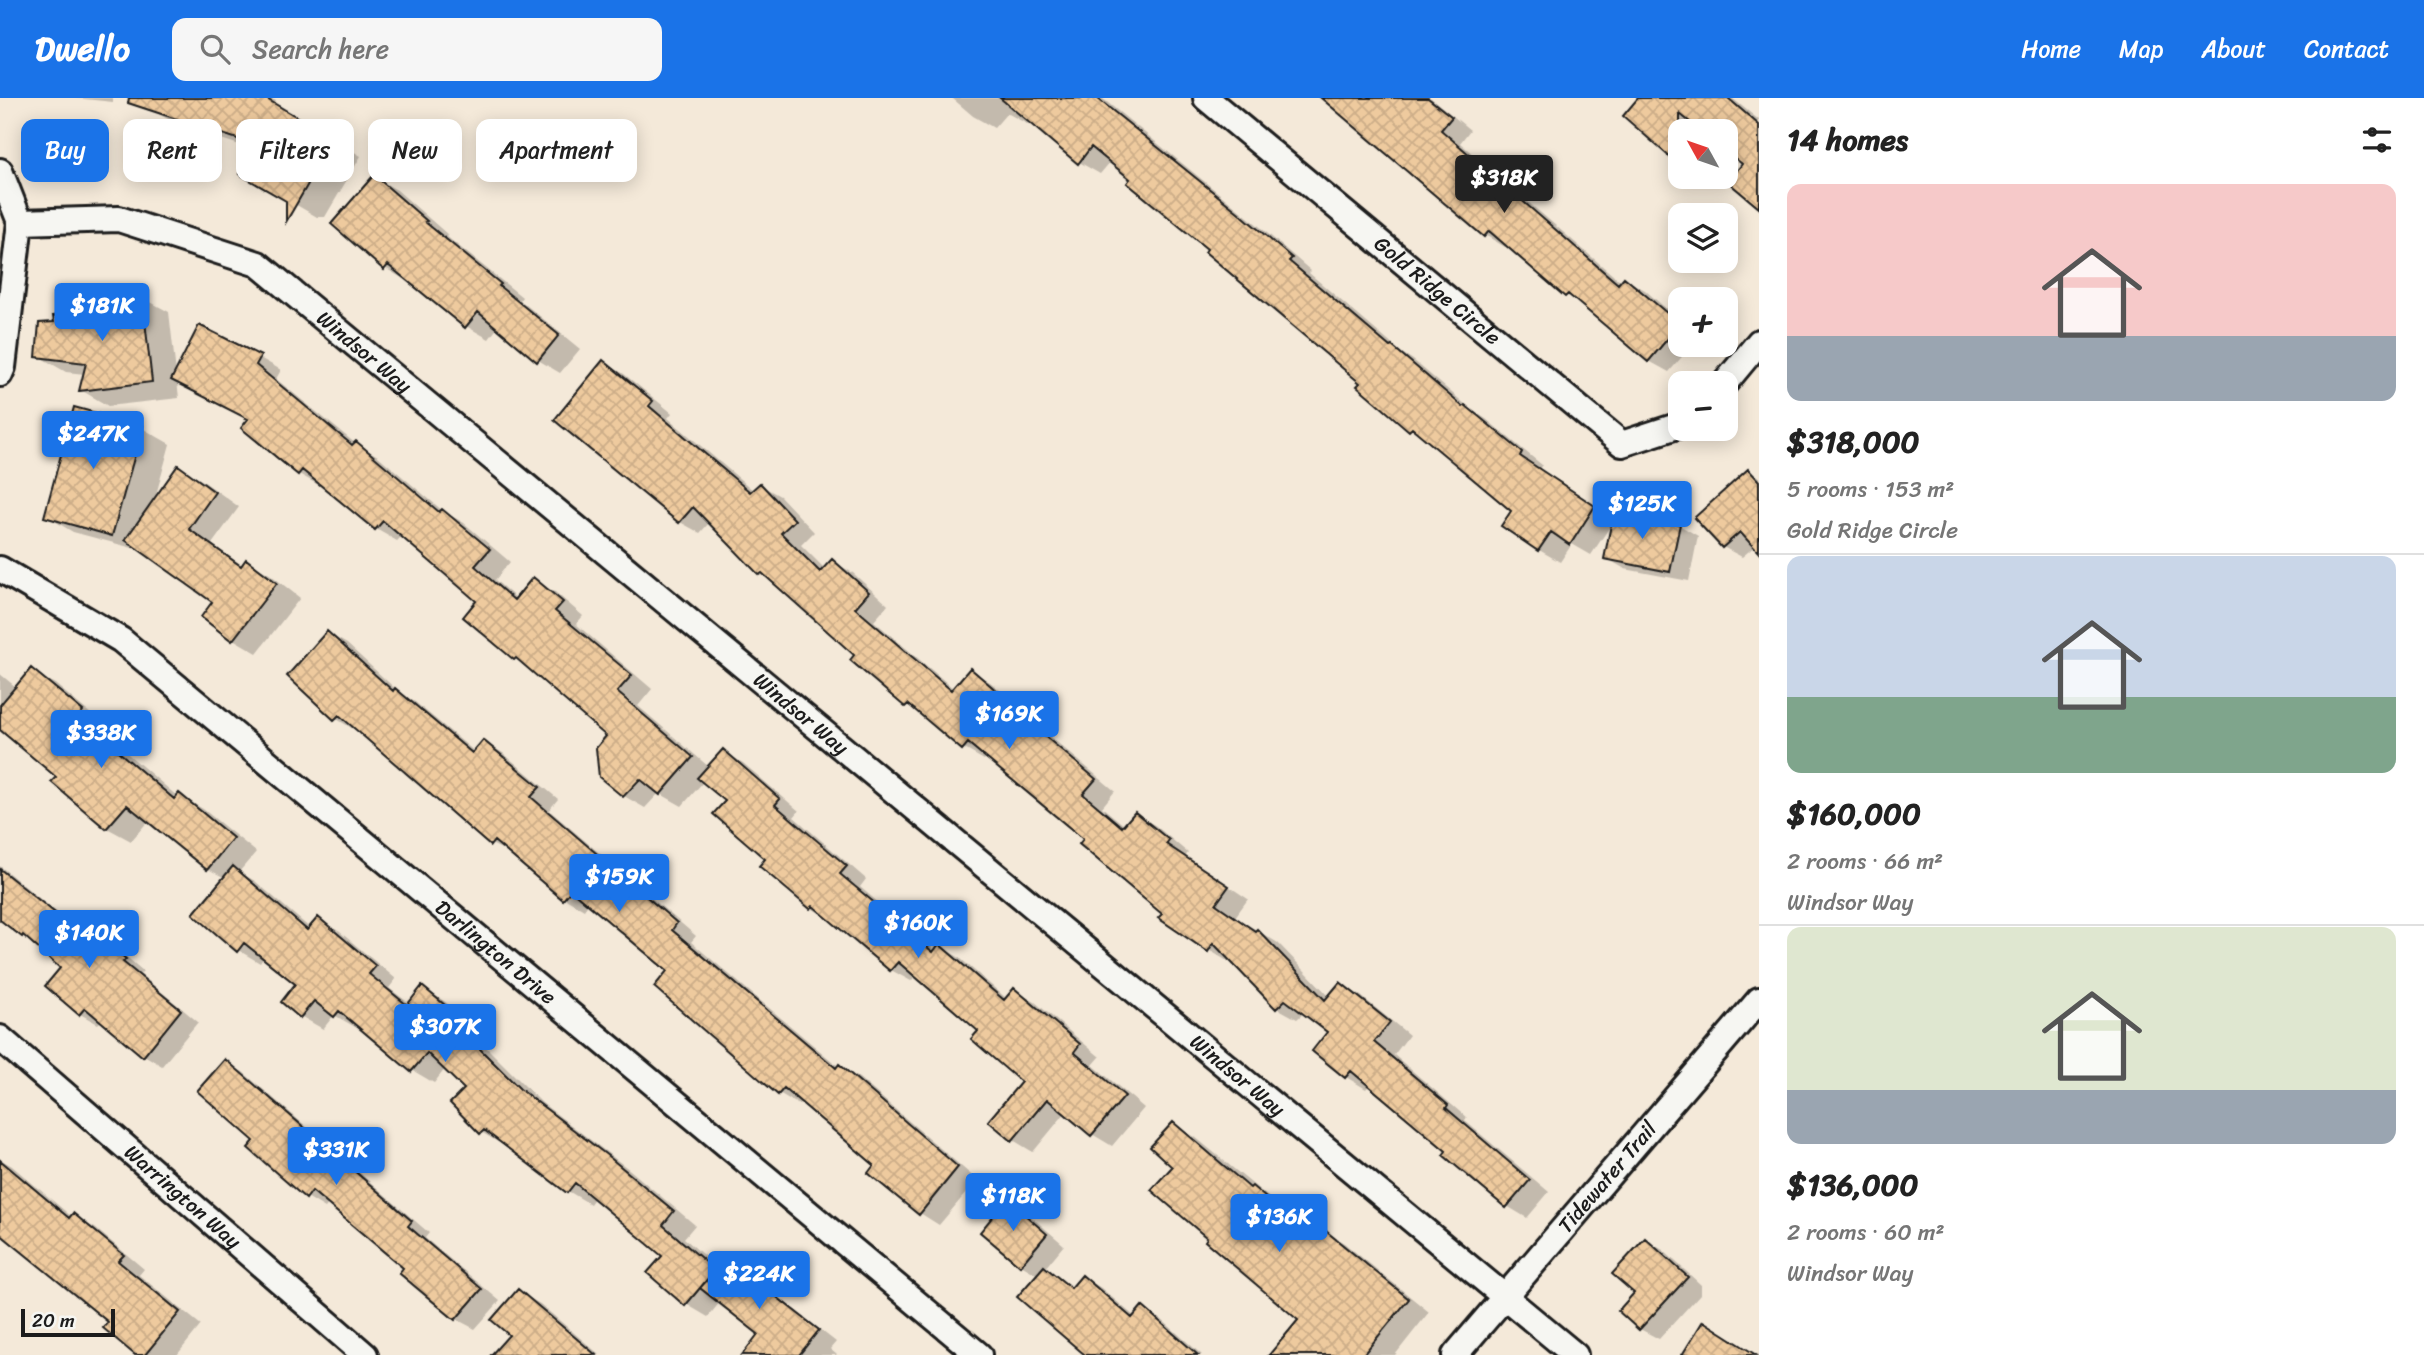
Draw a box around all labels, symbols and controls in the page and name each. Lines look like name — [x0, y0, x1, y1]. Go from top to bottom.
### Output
search box — [172, 18, 662, 81]
text: Dwello — [35, 20, 130, 78]
text: Search here — [252, 26, 389, 72]
text: Home — [2021, 28, 2081, 70]
text: Map — [2119, 28, 2163, 70]
text: About — [2201, 28, 2266, 70]
text: Contact — [2304, 28, 2389, 70]
icon: search — [196, 30, 234, 68]
text: 14 homes — [1787, 113, 1908, 167]
chip: Buy — [21, 119, 109, 182]
chip: Rent — [123, 119, 222, 182]
chip: Filters — [236, 119, 354, 182]
chip: New — [368, 119, 462, 182]
chip: Apartment — [476, 119, 637, 182]
north arrow — [1668, 119, 1738, 189]
map controls — [1668, 119, 1738, 441]
icon: filters — [2358, 121, 2396, 159]
pin: $318K — [1455, 156, 1553, 215]
text: $318K — [1471, 157, 1537, 198]
button: layers — [1668, 203, 1738, 273]
street label: Gold Ridge Circle — [1365, 226, 1510, 355]
icon: home — [2029, 230, 2155, 356]
pin: $181K — [53, 284, 151, 343]
text: $181K — [70, 285, 134, 326]
button: + — [1668, 287, 1738, 357]
street label: Windsor Way — [308, 300, 421, 403]
button: − — [1668, 371, 1738, 441]
pin: $247K — [44, 412, 142, 471]
text: $247K — [58, 413, 128, 454]
text: $318,000 — [1787, 415, 1920, 469]
text: 5 rooms · 153 m² — [1787, 469, 1954, 510]
pin: $125K — [1593, 482, 1691, 541]
text: $125K — [1609, 483, 1675, 524]
text: Gold Ridge Circle — [1787, 510, 1958, 551]
icon: home — [2029, 602, 2155, 728]
street label: Windsor Way — [744, 662, 857, 765]
pin: $169K — [960, 692, 1058, 751]
text: $169K — [976, 693, 1042, 734]
pin: $338K — [52, 710, 150, 770]
text: $338K — [67, 712, 135, 753]
text: $160,000 — [1787, 787, 1921, 841]
text: 2 rooms · 66 m² — [1787, 841, 1943, 882]
pin: $159K — [570, 854, 668, 914]
text: $159K — [585, 856, 653, 897]
text: Windsor Way — [1787, 882, 1913, 923]
street label: Darlington Drive — [426, 890, 565, 1015]
pin: $160K — [869, 900, 967, 960]
text: $160K — [885, 902, 951, 943]
pin: $140K — [40, 910, 138, 970]
text: $140K — [55, 912, 123, 953]
icon: home — [2029, 973, 2155, 1099]
pin: $307K — [396, 1004, 494, 1064]
text: $307K — [410, 1006, 480, 1047]
street label: Windsor Way — [1181, 1024, 1294, 1127]
street label: Tidewater Trail — [1548, 1112, 1667, 1242]
pin: $331K — [287, 1128, 385, 1187]
text: $331K — [304, 1129, 368, 1170]
street label: Warrington Way — [115, 1134, 250, 1259]
text: $136,000 — [1787, 1158, 1919, 1212]
pin: $118K — [964, 1174, 1062, 1233]
text: $118K — [981, 1175, 1045, 1216]
pin: $136K — [1230, 1194, 1328, 1254]
text: $136K — [1246, 1196, 1312, 1237]
text: 2 rooms · 60 m² — [1787, 1212, 1945, 1253]
pin: $224K — [710, 1252, 808, 1311]
text: $224K — [724, 1253, 794, 1294]
text: Windsor Way — [1787, 1253, 1913, 1294]
text: 20 m — [32, 1304, 75, 1337]
scale bar — [21, 1306, 116, 1338]

